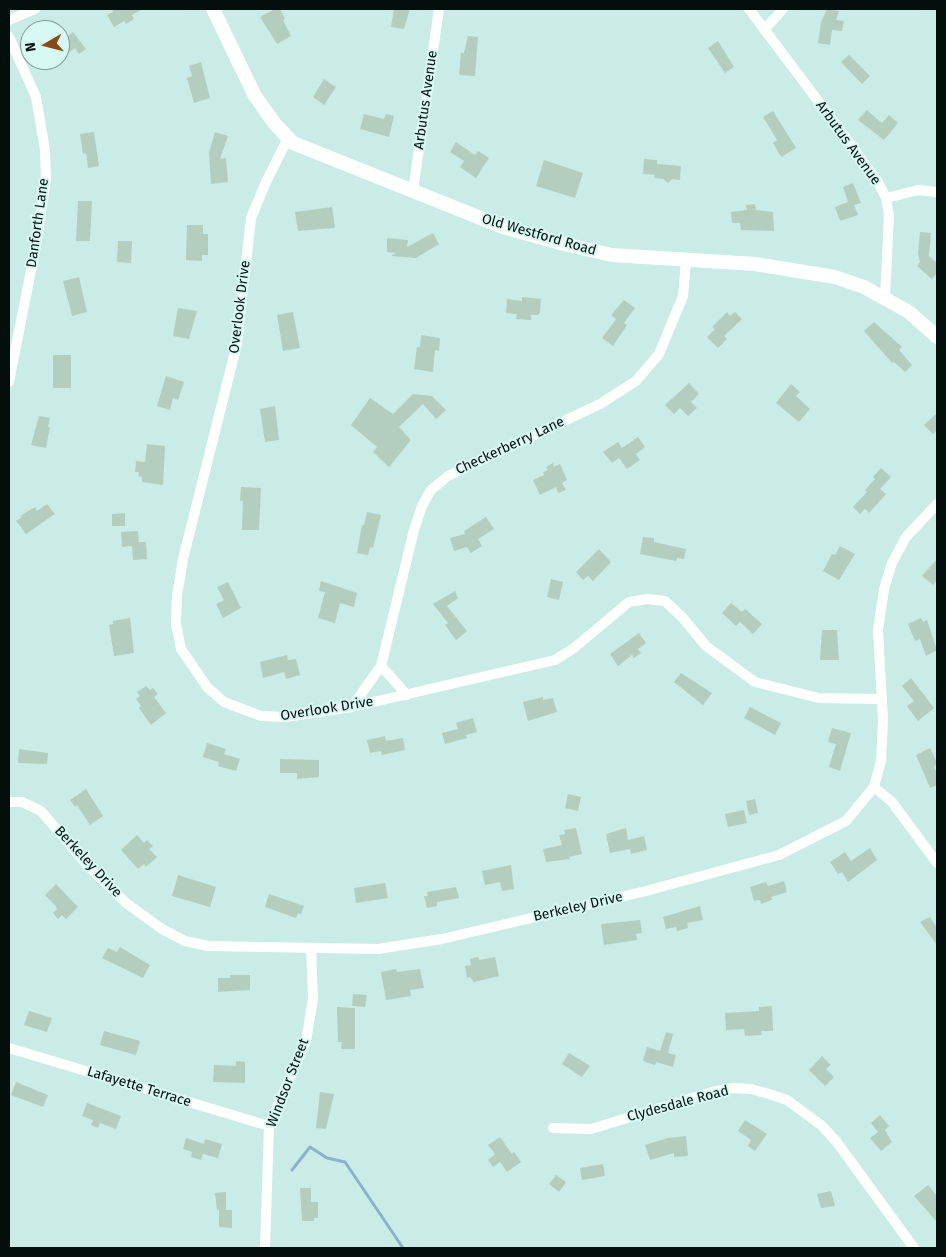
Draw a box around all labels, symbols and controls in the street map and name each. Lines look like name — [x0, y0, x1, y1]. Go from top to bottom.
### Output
north arrow — [20, 20, 70, 70]
text: N — [22, 41, 40, 53]
street label: Arbutus Avenue — [411, 49, 441, 151]
street label: Arbutus Avenue — [812, 98, 884, 188]
street label: Danforth Lane — [23, 177, 53, 269]
street label: Old Westford Road — [480, 211, 598, 259]
street label: Overlook Drive — [226, 260, 254, 354]
street label: Checkerberry Lane — [453, 413, 567, 479]
street label: Overlook Drive — [279, 693, 375, 725]
street label: Berkeley Drive — [51, 823, 125, 901]
street label: Berkeley Drive — [532, 889, 624, 925]
street label: Windsor Street — [263, 1036, 313, 1130]
street label: Lafayette Terrace — [85, 1063, 193, 1111]
street label: Clydesdale Road — [625, 1082, 731, 1126]

